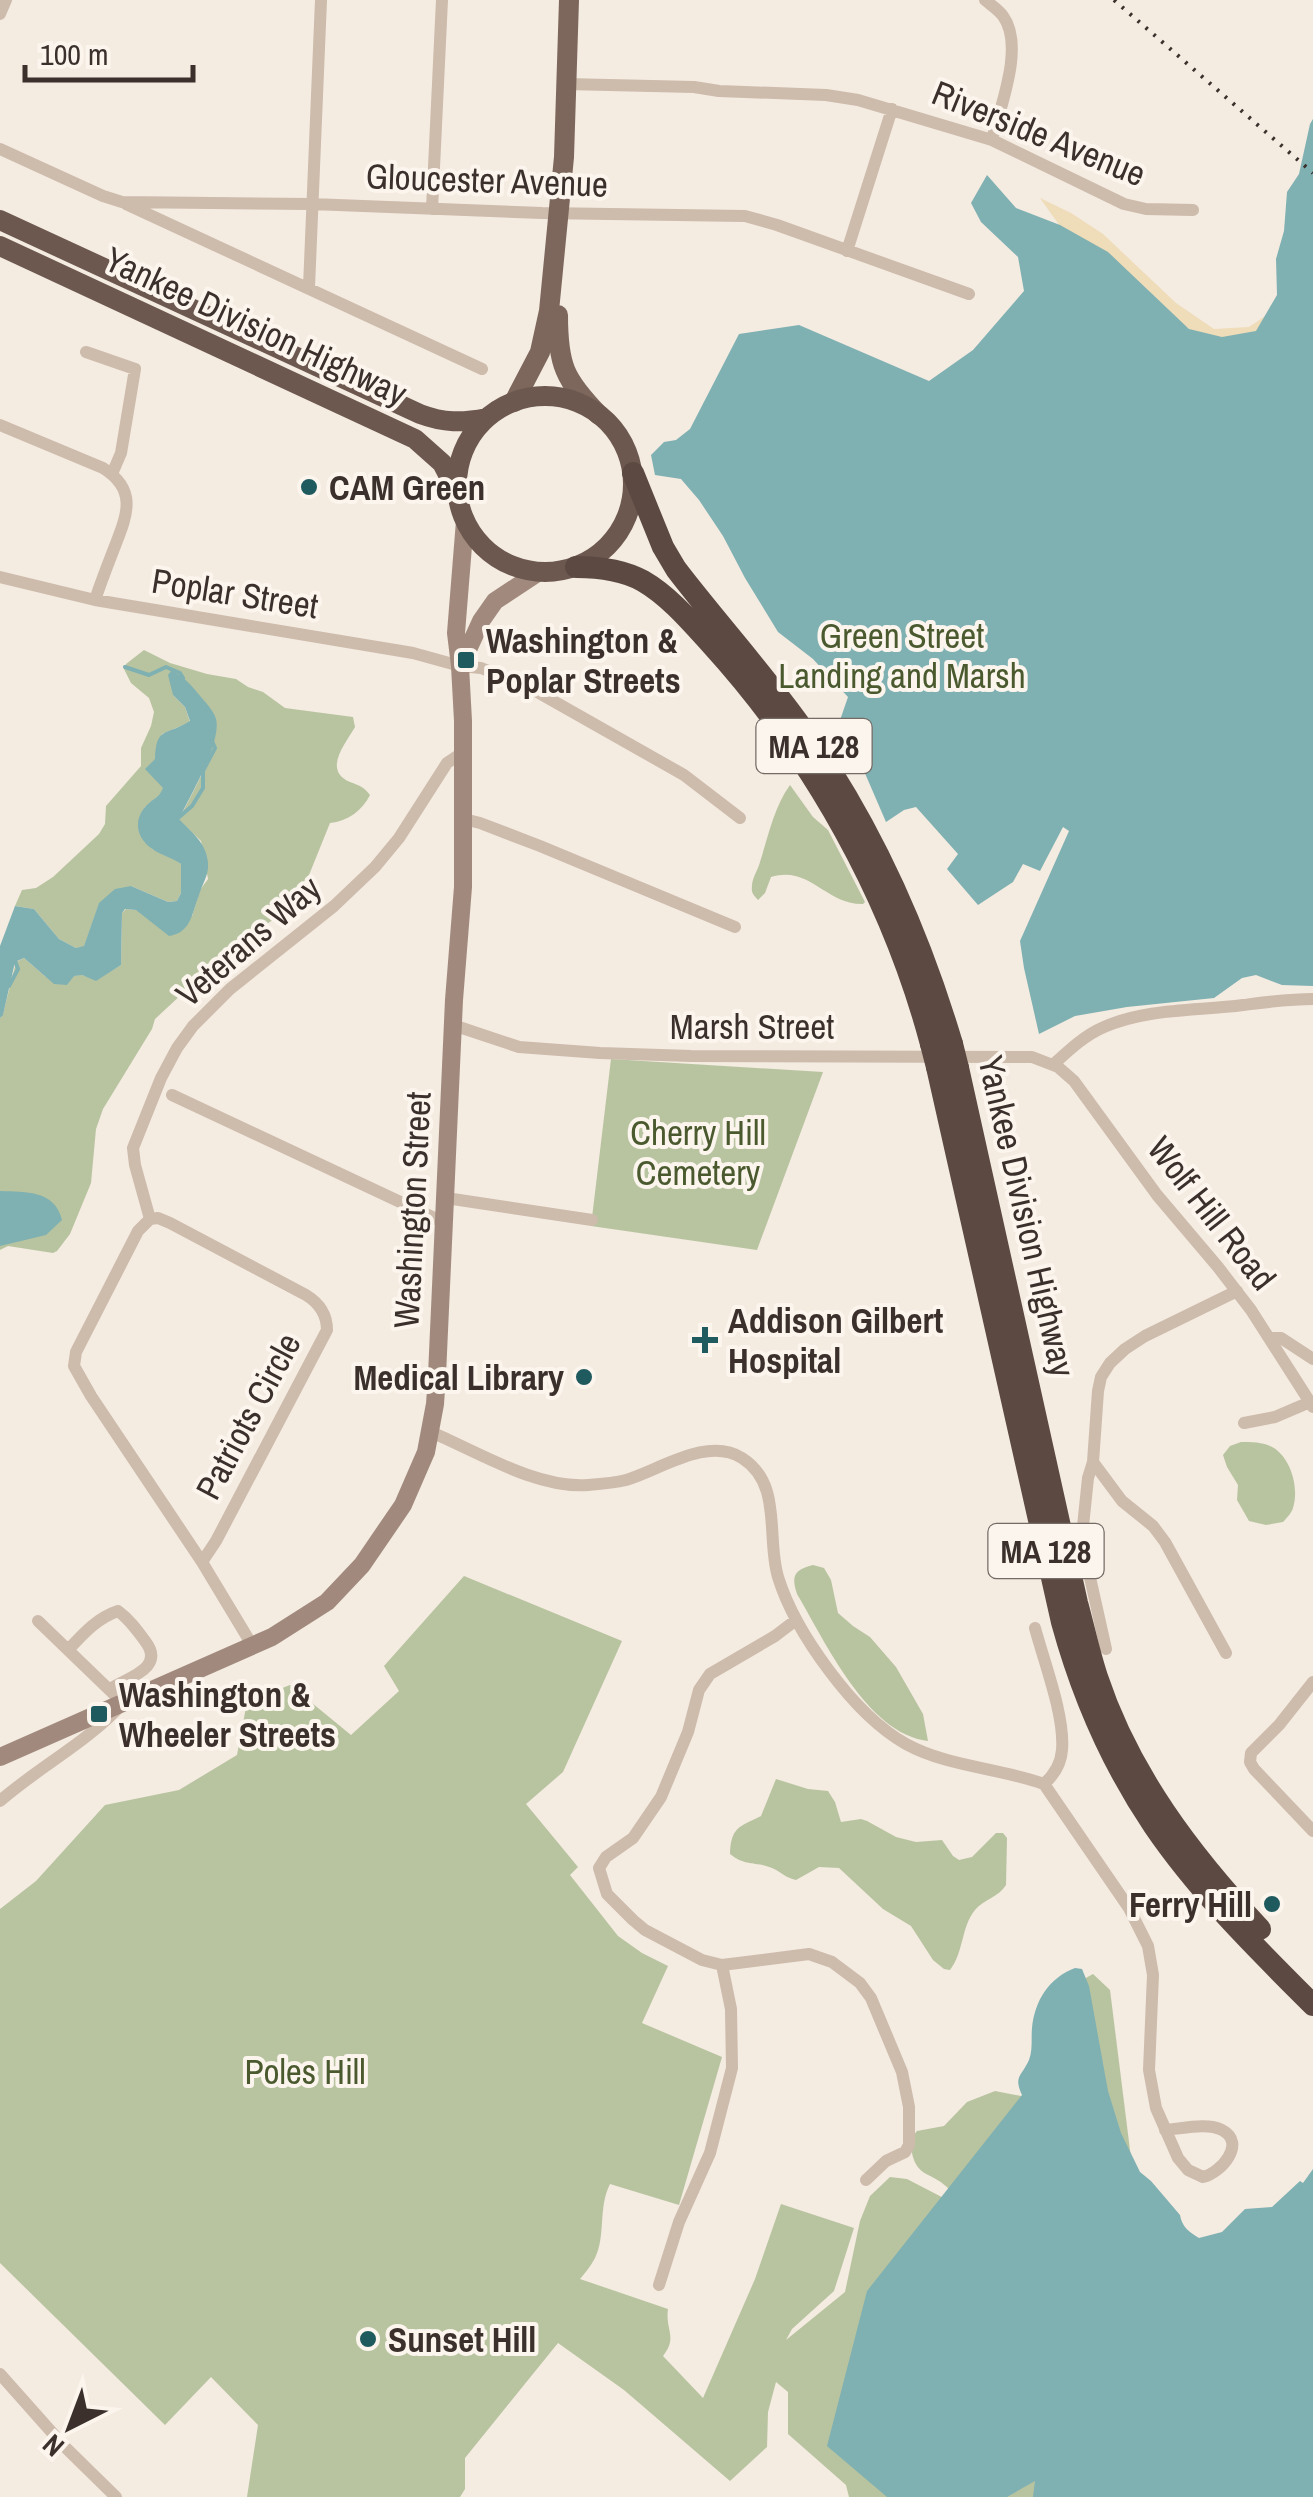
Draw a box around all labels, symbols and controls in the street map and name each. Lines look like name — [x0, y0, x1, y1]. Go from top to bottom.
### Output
scale bar — [25, 20, 192, 82]
text: 100 m — [40, 34, 108, 74]
street label: Riverside Avenue — [925, 69, 1153, 197]
street label: Gloucester Avenue — [365, 152, 609, 208]
street label: Yankee Division Highway — [97, 235, 415, 417]
place label: CAM Green — [329, 464, 485, 511]
marker: CAM Green — [298, 476, 320, 498]
street label: Poplar Street — [149, 557, 321, 629]
park label: Green Street Landing and Marsh — [778, 612, 1026, 699]
place label: Washington & Poplar Streets — [486, 617, 681, 704]
marker: Washington & Poplar Streets — [455, 649, 477, 671]
road number: MA 128 — [756, 719, 872, 773]
street label: Veterans Way — [166, 865, 331, 1017]
street label: Marsh Street — [670, 1003, 834, 1050]
street label: Yankee Division Highway — [967, 1051, 1087, 1382]
street label: Washington Street — [382, 1091, 442, 1329]
park label: Cherry Hill Cemetery — [630, 1109, 766, 1196]
street label: Wolf Hill Road — [1137, 1126, 1287, 1300]
place label: Addison Gilbert Hospital — [728, 1297, 944, 1384]
street label: Patriots Circle — [185, 1325, 311, 1507]
marker: Addison Gilbert Hospital — [692, 1327, 718, 1353]
place label: Medical Library — [353, 1354, 564, 1401]
marker: Medical Library — [573, 1366, 595, 1388]
road number: MA 128 — [988, 1524, 1104, 1578]
place label: Washington & Wheeler Streets — [119, 1671, 336, 1758]
marker: Washington & Wheeler Streets — [88, 1703, 110, 1725]
place label: Ferry Hill — [1129, 1881, 1252, 1928]
marker: Ferry Hill — [1261, 1893, 1283, 1915]
park label: Poles Hill — [244, 2048, 366, 2095]
place label: Sunset Hill — [388, 2316, 536, 2363]
marker: Sunset Hill — [357, 2328, 379, 2350]
north arrow — [20, 2377, 120, 2477]
text: N — [34, 2426, 72, 2465]

